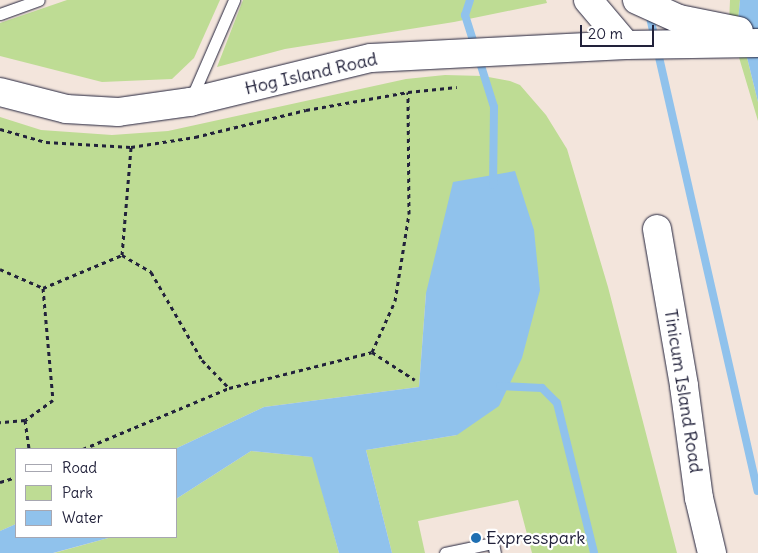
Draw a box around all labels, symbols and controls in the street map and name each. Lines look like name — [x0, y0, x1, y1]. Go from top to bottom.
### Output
scale bar — [583, 15, 657, 47]
text: 20 m — [588, 24, 623, 43]
street label: Hog Island Road — [243, 48, 379, 100]
street label: Tinicum Island Road — [659, 308, 707, 474]
legend — [15, 448, 178, 538]
text: Road — [62, 458, 97, 477]
text: Park — [62, 483, 93, 502]
text: Water — [62, 508, 103, 527]
place label: Expresspark — [486, 527, 586, 549]
marker: Expresspark — [470, 532, 482, 544]

